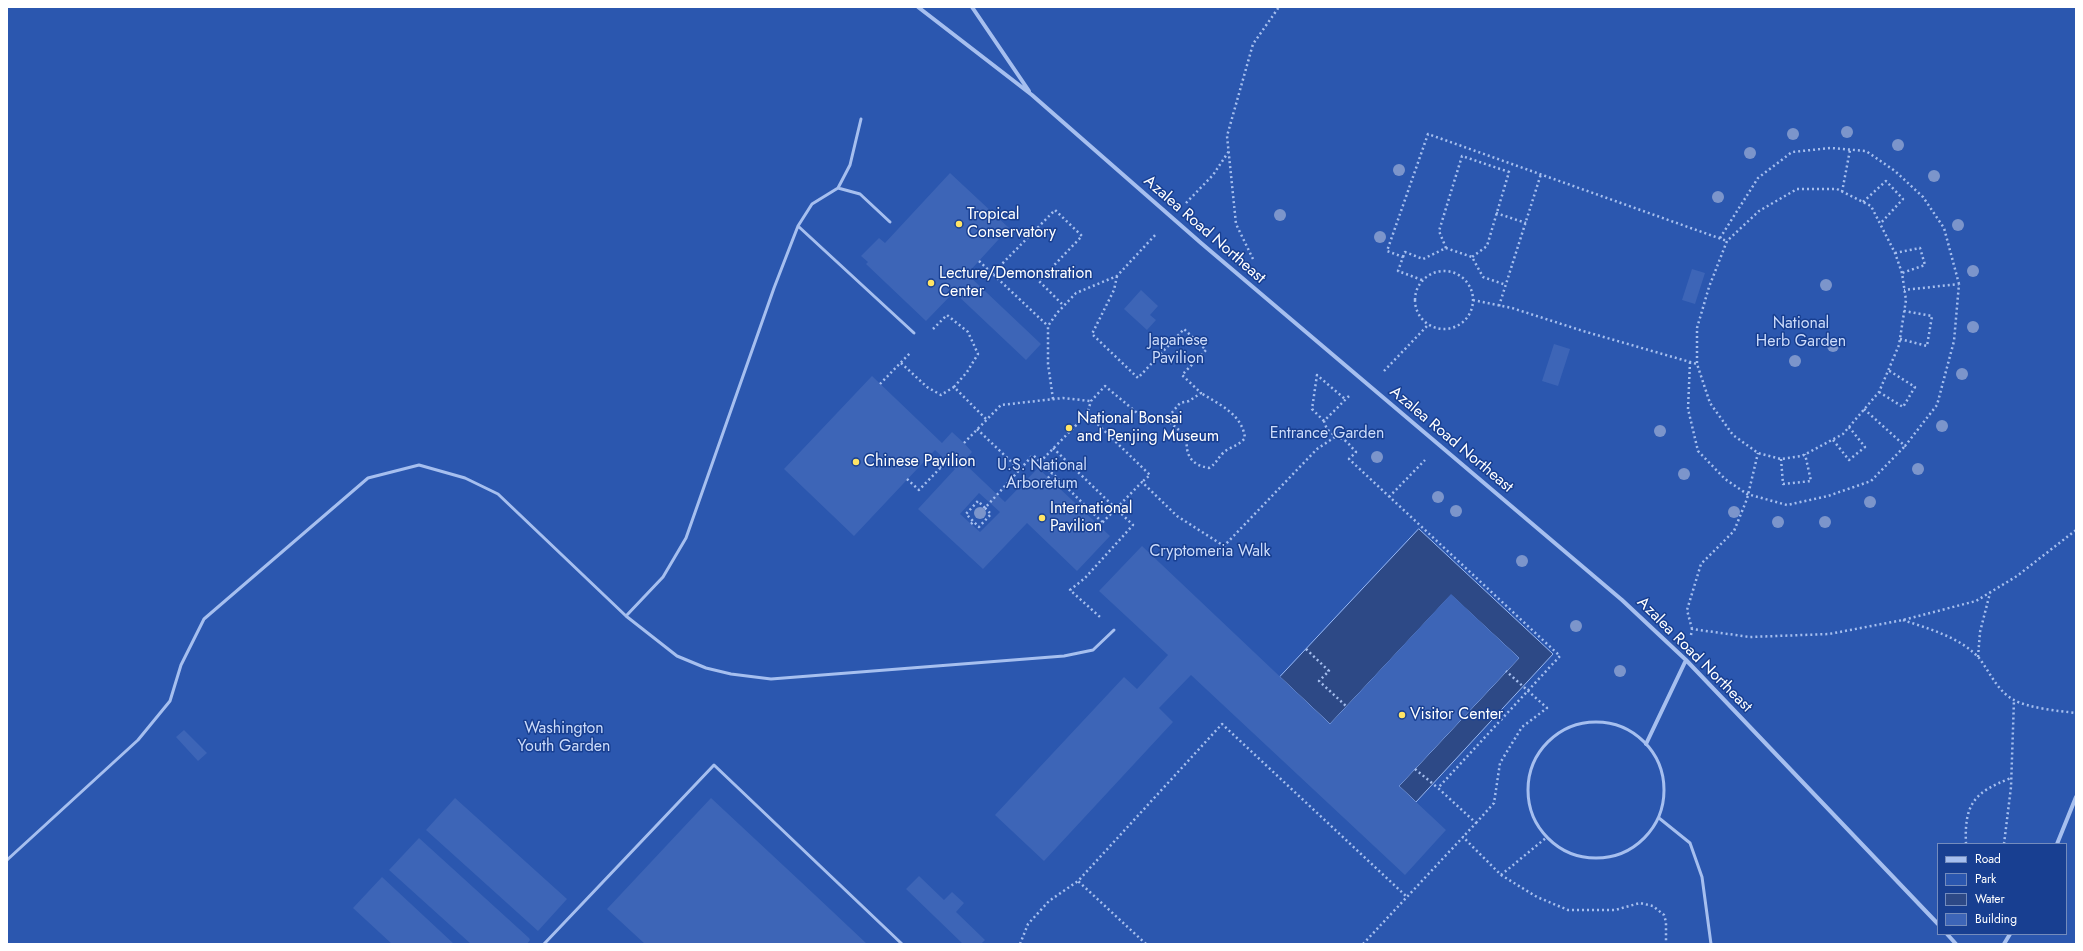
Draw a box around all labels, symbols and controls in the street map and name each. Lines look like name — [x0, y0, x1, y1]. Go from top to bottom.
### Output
street label: Azalea Road Northeast — [1139, 172, 1269, 288]
place label: Tropical Conservatory — [967, 205, 1056, 243]
marker: Tropical Conservatory — [954, 219, 964, 229]
place label: Lecture/Demonstration Center — [939, 264, 1093, 302]
marker: Lecture/Demonstration Center — [926, 278, 936, 288]
park label: National Herb Garden — [1756, 314, 1846, 352]
park label: Japanese Pavilion — [1148, 331, 1208, 369]
street label: Azalea Road Northeast — [1385, 383, 1517, 497]
place label: National Bonsai and Penjing Museum — [1077, 409, 1219, 447]
marker: National Bonsai and Penjing Museum — [1064, 423, 1074, 433]
park label: Entrance Garden — [1270, 424, 1384, 444]
place label: Chinese Pavilion — [864, 452, 976, 472]
park label: U.S. National Arboretum — [997, 456, 1087, 494]
marker: Chinese Pavilion — [851, 457, 861, 467]
place label: International Pavilion — [1050, 499, 1132, 537]
marker: International Pavilion — [1037, 513, 1047, 523]
park label: Cryptomeria Walk — [1149, 542, 1271, 562]
street label: Azalea Road Northeast — [1632, 593, 1756, 717]
place label: Visitor Center — [1410, 705, 1503, 725]
marker: Visitor Center — [1397, 710, 1407, 720]
park label: Washington Youth Garden — [518, 719, 610, 757]
legend — [1937, 843, 2067, 935]
text: Road — [1975, 850, 2001, 868]
text: Park — [1975, 870, 1996, 888]
text: Water — [1975, 890, 2005, 908]
text: Building — [1975, 910, 2017, 928]

